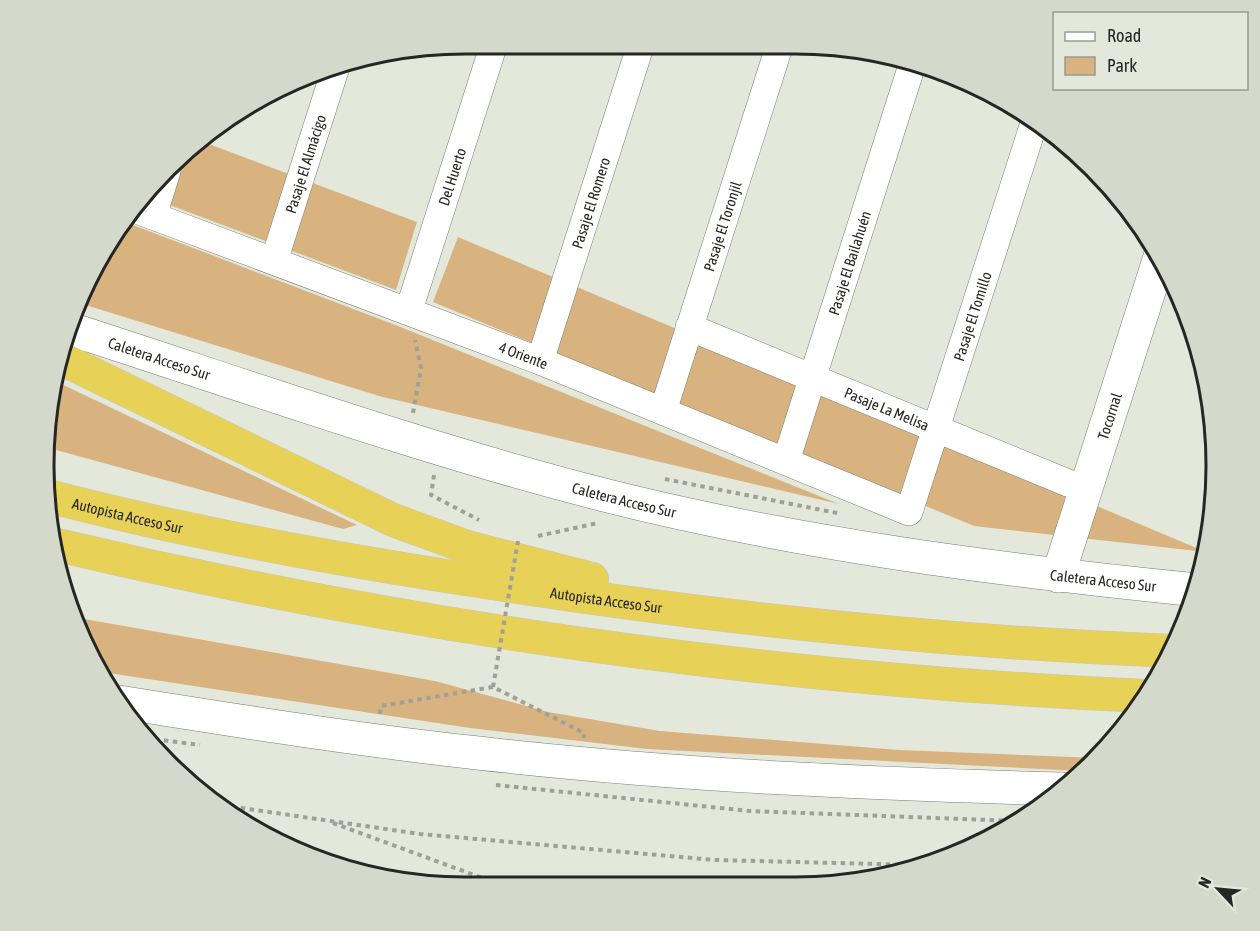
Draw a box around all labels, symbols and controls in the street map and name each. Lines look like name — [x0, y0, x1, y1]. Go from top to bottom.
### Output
legend — [1053, 12, 1248, 90]
text: Road — [1107, 25, 1141, 46]
text: Park — [1107, 55, 1137, 76]
street label: Pasaje El Almácigo — [281, 112, 329, 215]
street label: Del Huerto — [434, 146, 469, 208]
street label: Pasaje El Romero — [568, 155, 613, 251]
street label: Pasaje El Toronjil — [700, 179, 744, 273]
street label: Pasaje El Bailahuén — [825, 209, 874, 317]
street label: Pasaje El Tomillo — [950, 269, 994, 363]
street label: Caletera Acceso Sur — [106, 334, 213, 383]
street label: 4 Oriente — [497, 338, 551, 372]
street label: Pasaje La Melisa — [842, 383, 932, 433]
street label: Tocornal — [1094, 390, 1125, 441]
street label: Caletera Acceso Sur — [570, 479, 678, 520]
street label: Autopista Acceso Sur — [71, 494, 185, 536]
street label: Caletera Acceso Sur — [1049, 565, 1157, 594]
street label: Autopista Acceso Sur — [549, 583, 664, 616]
north arrow — [1188, 859, 1248, 919]
text: N — [1194, 874, 1215, 891]

